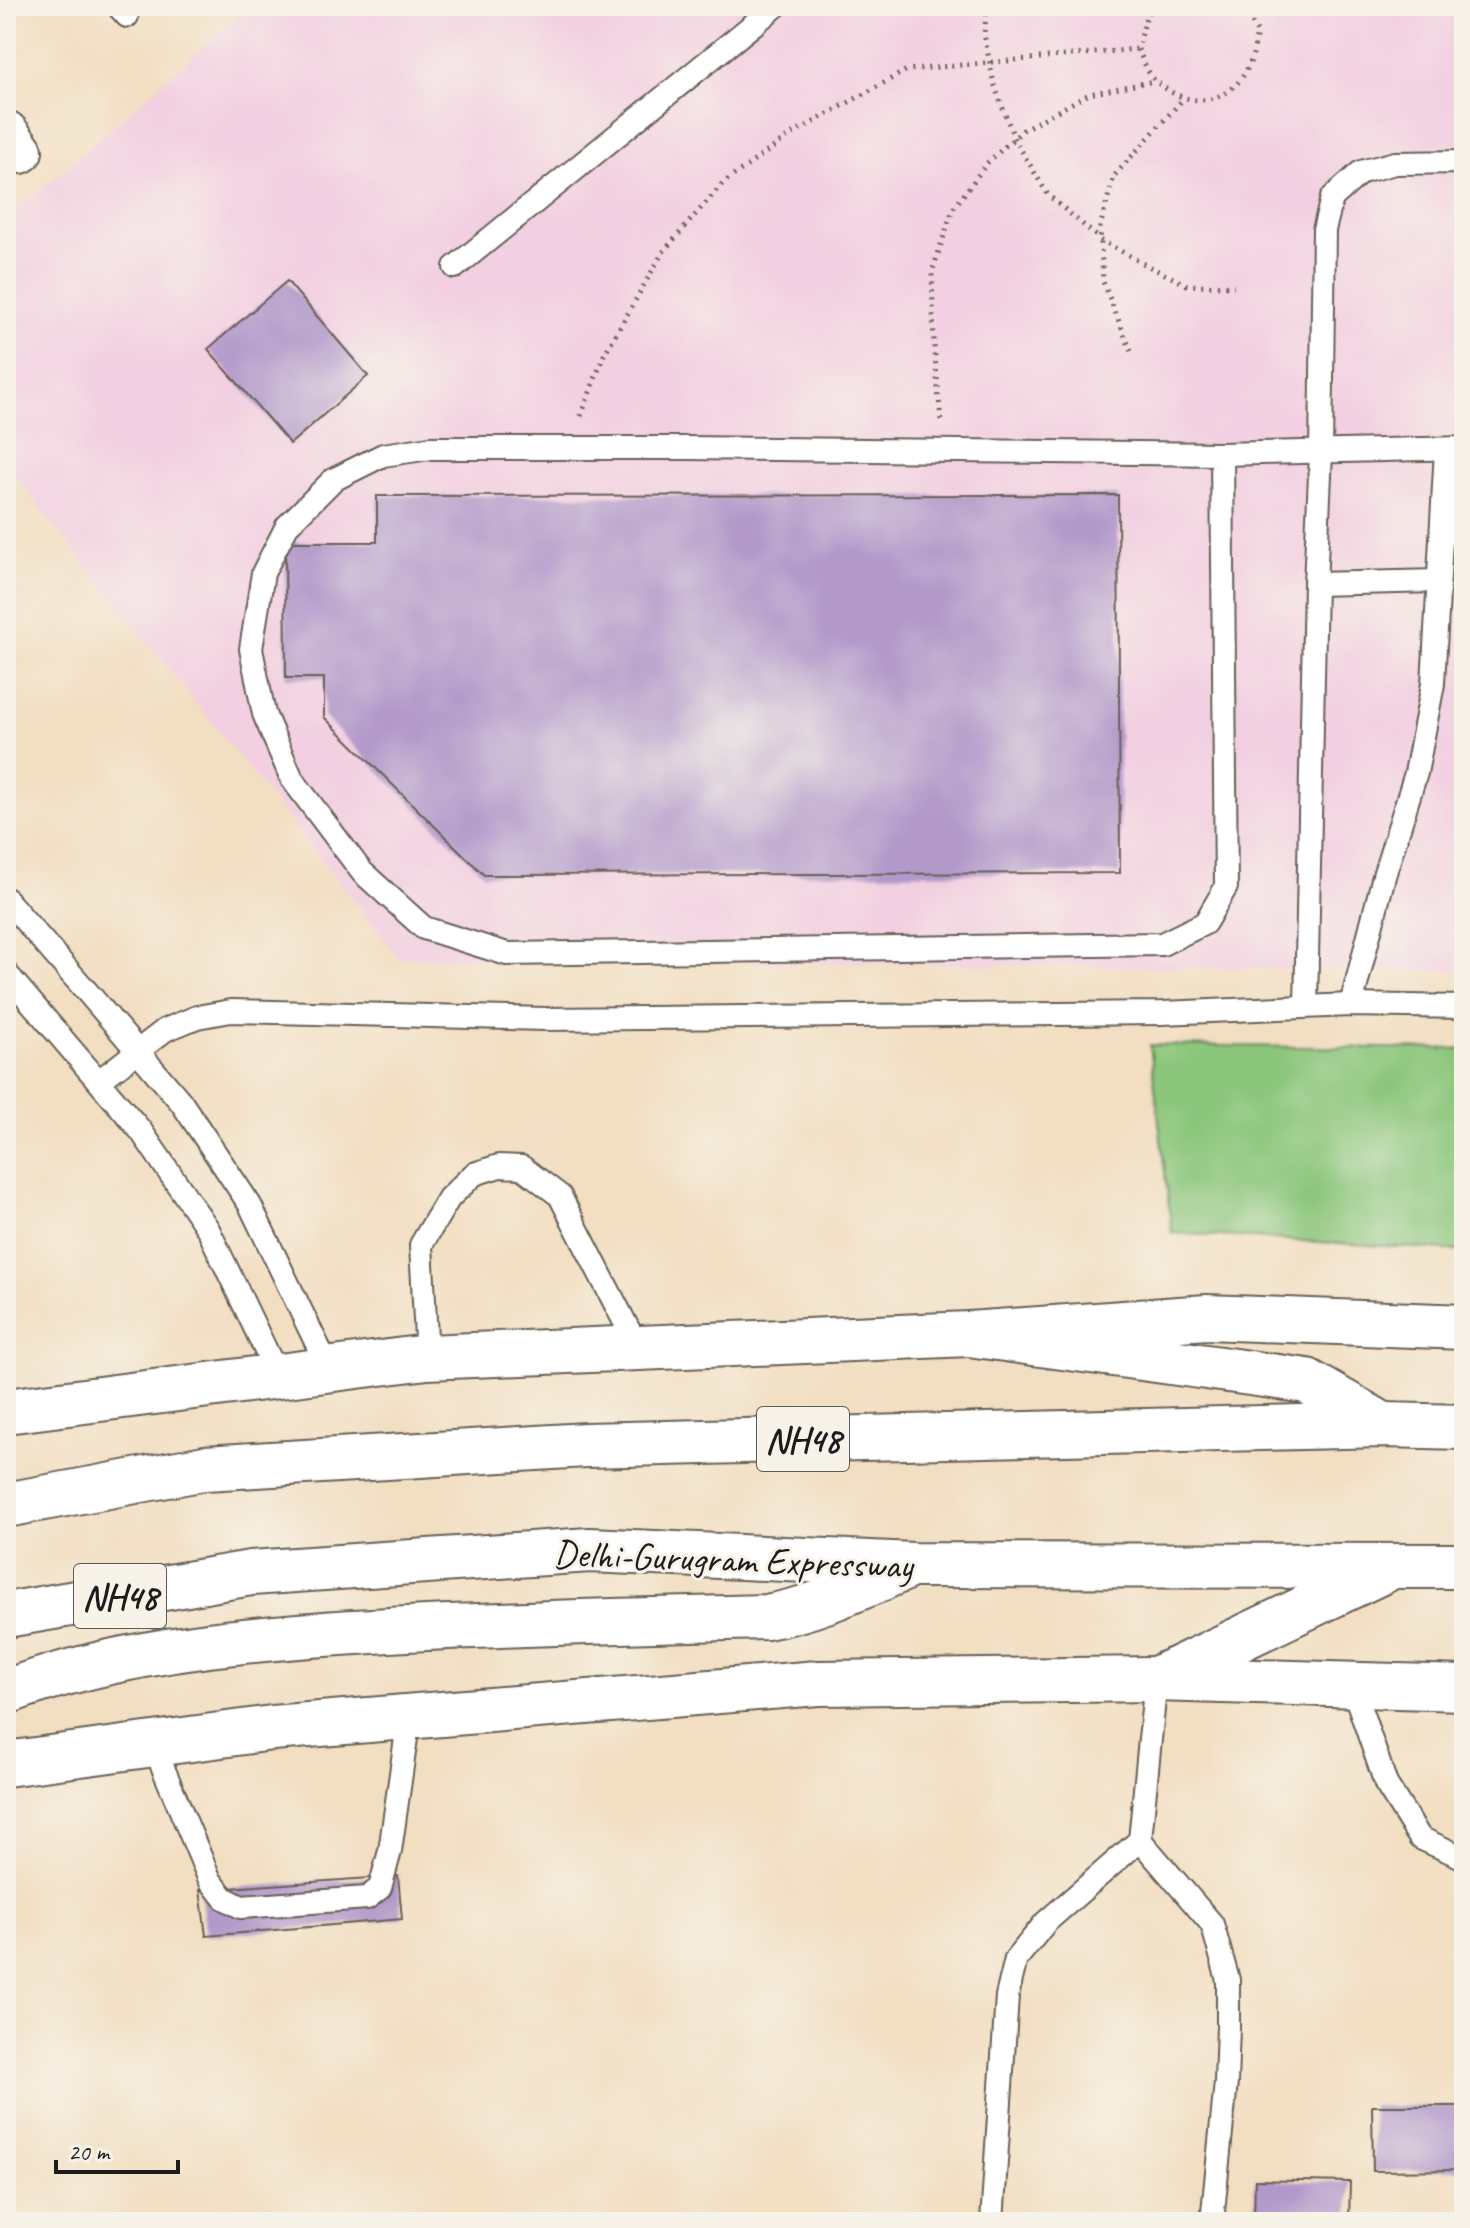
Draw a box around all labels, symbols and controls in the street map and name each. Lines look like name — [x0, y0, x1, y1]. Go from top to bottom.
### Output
road number: NH48 — [757, 1407, 849, 1471]
street label: Delhi-Gurugram Expressway — [553, 1530, 916, 1589]
road number: NH48 — [74, 1564, 166, 1628]
scale bar — [56, 2124, 178, 2174]
text: 20 m — [68, 2137, 111, 2167]

